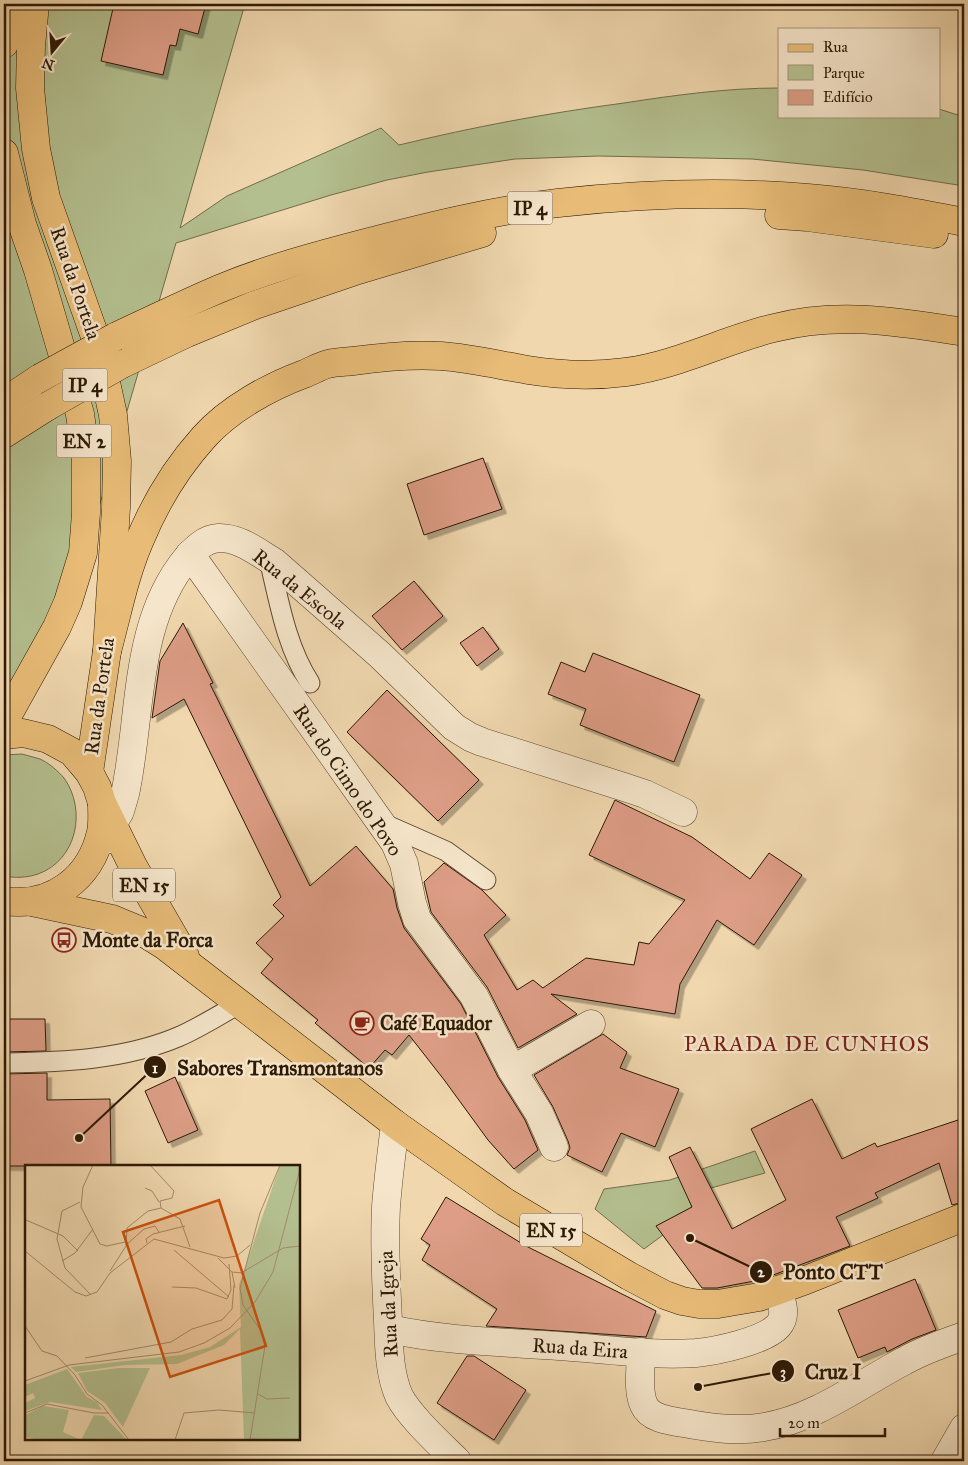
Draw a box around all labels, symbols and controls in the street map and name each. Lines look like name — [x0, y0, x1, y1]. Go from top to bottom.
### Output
north arrow — [28, 28, 78, 78]
legend — [778, 28, 940, 118]
text: Rua — [823, 38, 848, 56]
text: N — [40, 54, 56, 74]
text: Parque — [823, 64, 865, 83]
text: Edifício — [823, 88, 873, 106]
road number: IP 4 — [508, 192, 552, 224]
street label: Rua da Portela — [45, 223, 107, 343]
road number: IP 4 — [62, 368, 108, 402]
road number: EN 2 — [56, 424, 112, 458]
street label: Rua da Escola — [248, 544, 352, 635]
street label: Rua da Portela — [79, 635, 119, 756]
street label: Rua do Cimo do Povo — [288, 700, 408, 860]
road number: EN 15 — [113, 868, 175, 902]
bus stop icon: Monte da Forca — [51, 927, 77, 953]
place label: Monte da Forca — [82, 928, 213, 952]
cafe icon: Café Equador — [349, 1010, 375, 1036]
place label: Café Equador — [380, 1011, 492, 1036]
district label: PARADA DE CUNHOS — [684, 1030, 930, 1057]
callout: Sabores Transmontanos — [142, 1049, 393, 1085]
text: Sabores Transmontanos — [177, 1055, 383, 1081]
text: 1 — [152, 1059, 158, 1077]
inset map — [25, 1165, 300, 1440]
road number: EN 15 — [520, 1214, 582, 1246]
street label: Rua da Igreja — [373, 1249, 404, 1358]
callout: Ponto CTT — [748, 1254, 893, 1290]
text: Ponto CTT — [783, 1259, 883, 1285]
text: 2 — [757, 1263, 765, 1281]
street label: Rua da Eira — [531, 1333, 629, 1363]
callout: Cruz I — [770, 1353, 872, 1389]
text: Cruz I — [805, 1359, 861, 1385]
text: 3 — [780, 1363, 786, 1382]
scale bar — [780, 1405, 886, 1437]
text: 20 m — [788, 1414, 820, 1432]

